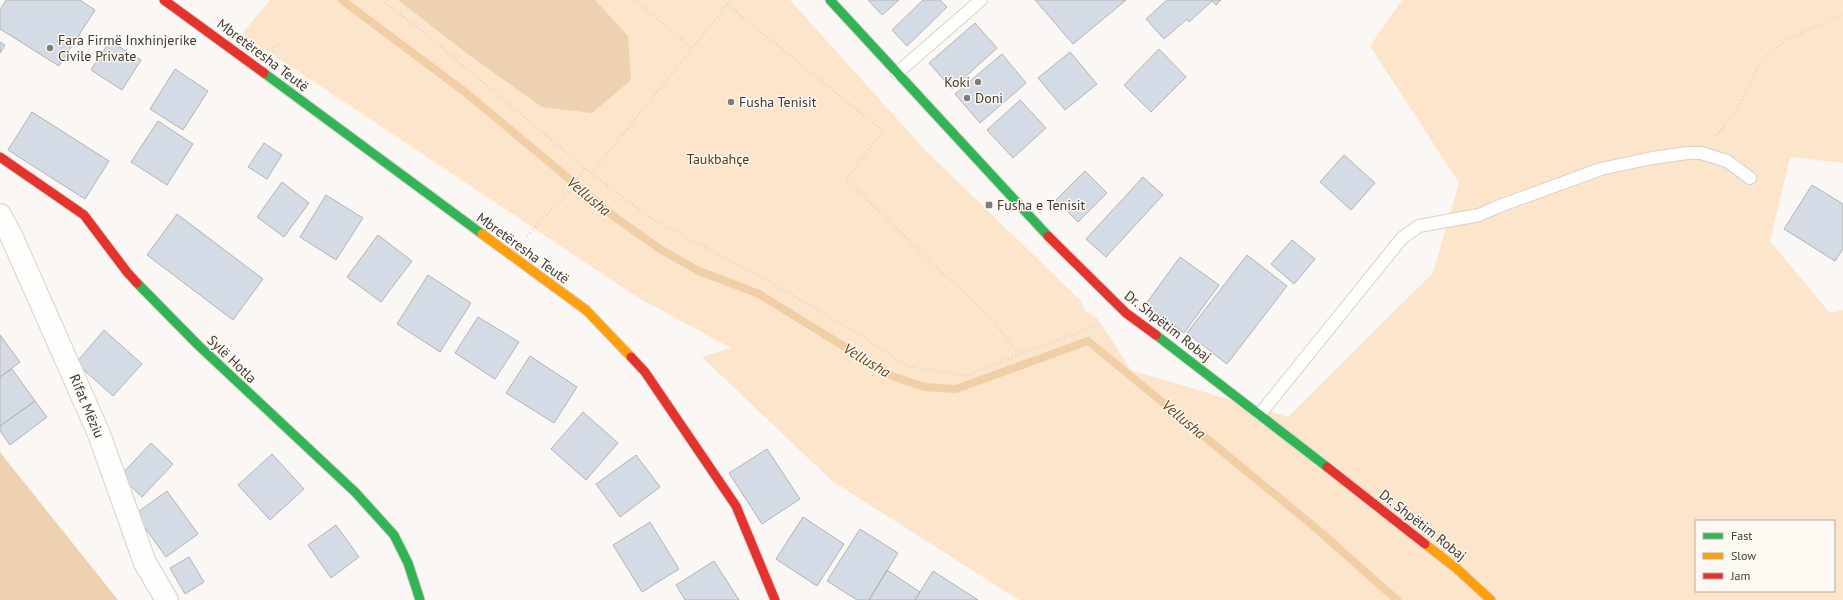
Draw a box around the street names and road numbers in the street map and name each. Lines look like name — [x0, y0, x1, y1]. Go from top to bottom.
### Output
street label: Mbretëresha Teutë — [214, 15, 312, 95]
street label: Mbretëresha Teutë — [473, 208, 573, 288]
street label: Dr. Shpëtim Robaj — [1121, 286, 1215, 366]
street label: Sylë Hotla — [204, 331, 260, 387]
street label: Rifat Mëziu — [66, 371, 108, 441]
street label: Dr. Shpëtim Robaj — [1376, 485, 1470, 565]

